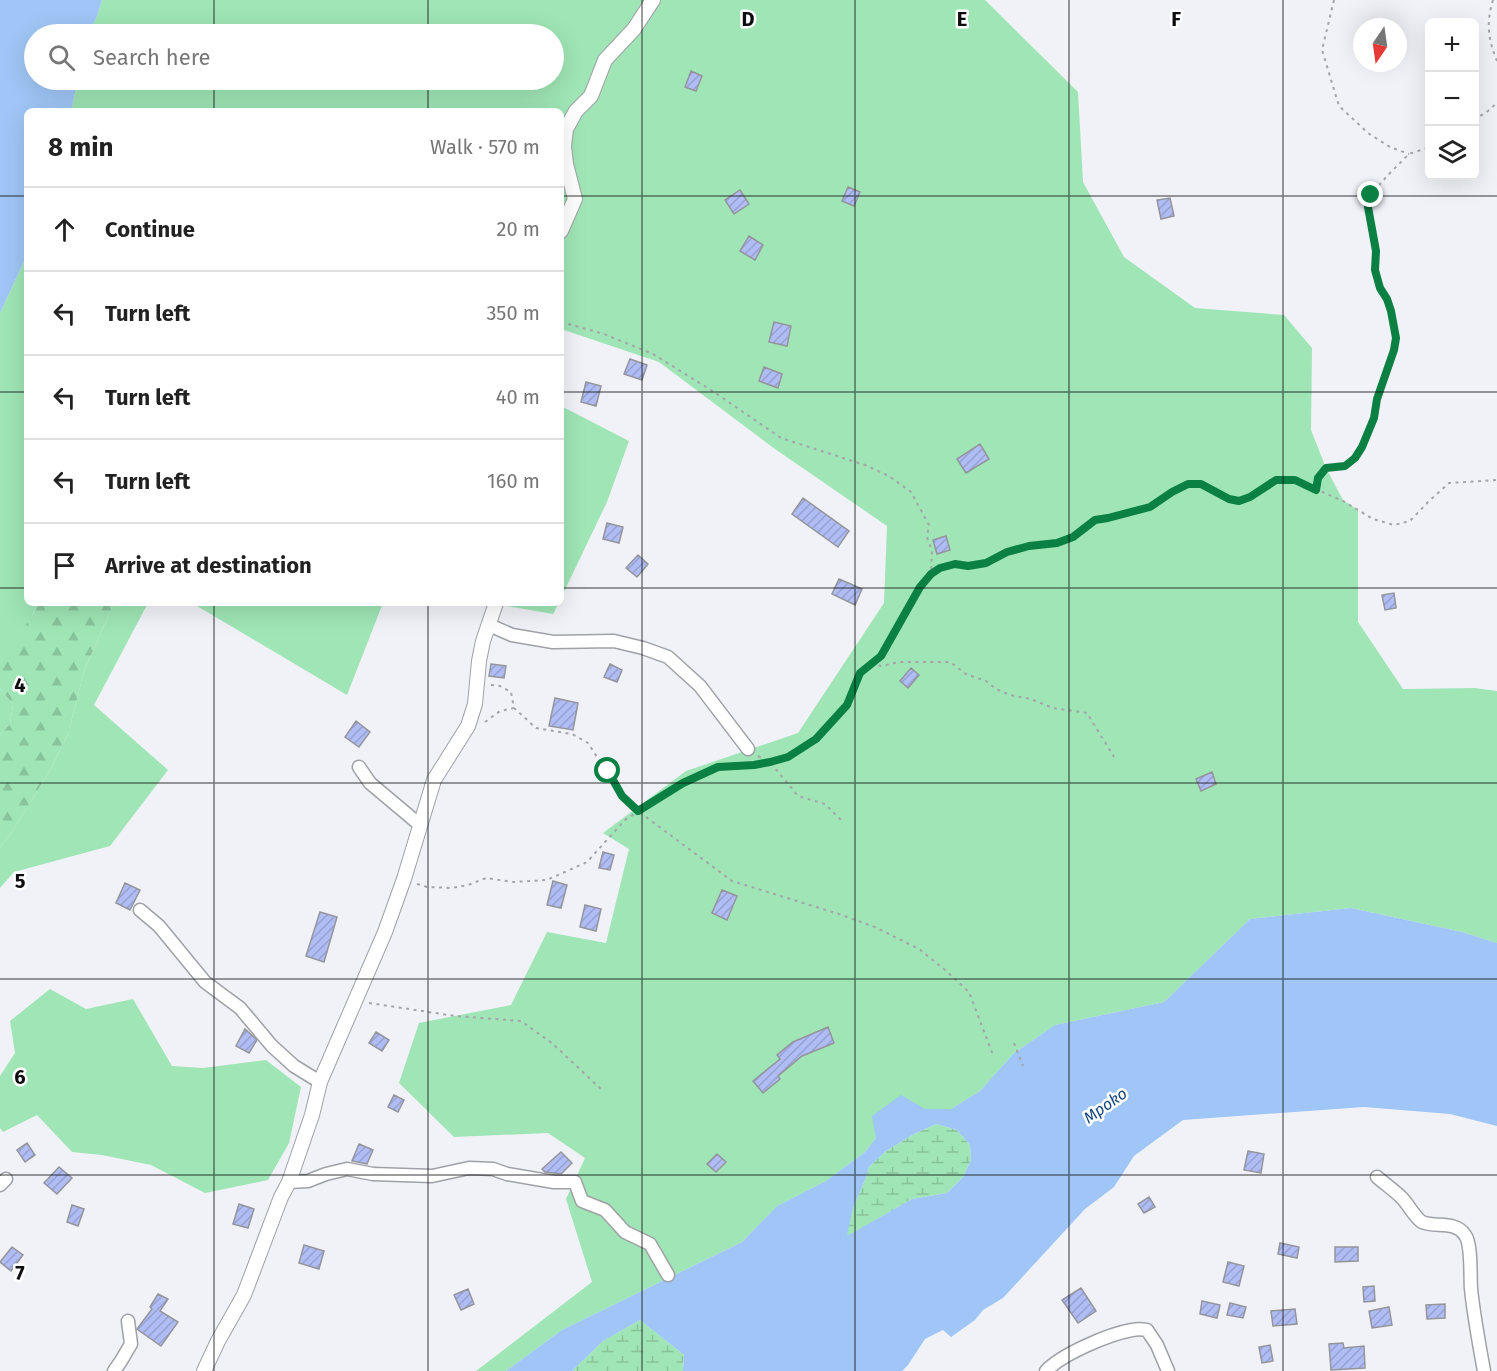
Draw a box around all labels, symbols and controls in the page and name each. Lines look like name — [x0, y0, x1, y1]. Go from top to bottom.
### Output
text: D — [741, 7, 755, 31]
text: E — [957, 7, 967, 31]
text: F — [1171, 7, 1181, 31]
north arrow — [1353, 18, 1407, 72]
map controls — [1425, 18, 1479, 180]
button: + — [1425, 18, 1479, 72]
search box — [24, 24, 564, 90]
icon: search — [45, 41, 78, 74]
text: Search here — [93, 44, 211, 71]
button: − — [1425, 72, 1479, 126]
button: layers — [1425, 126, 1479, 180]
text: 8 min — [48, 132, 114, 163]
text: Walk · 570 m — [430, 135, 540, 159]
route end — [1357, 181, 1383, 207]
icon: ahead — [48, 213, 81, 246]
text: Continue — [105, 216, 195, 243]
text: 20 m — [497, 217, 540, 241]
icon: left — [48, 297, 81, 330]
text: Turn left — [105, 300, 190, 327]
text: 350 m — [486, 301, 540, 325]
icon: left — [48, 381, 81, 414]
text: Turn left — [105, 384, 190, 411]
text: 40 m — [496, 385, 540, 409]
icon: left — [48, 465, 81, 498]
text: Turn left — [105, 468, 190, 495]
text: 160 m — [487, 469, 540, 493]
icon: arrive — [48, 549, 81, 582]
text: Arrive at destination — [105, 552, 312, 579]
text: 4 — [14, 673, 26, 697]
route start — [594, 757, 620, 783]
text: 5 — [15, 869, 26, 893]
text: 6 — [14, 1065, 26, 1089]
water label: Mpoko — [1080, 1084, 1131, 1127]
text: 7 — [15, 1261, 25, 1285]

